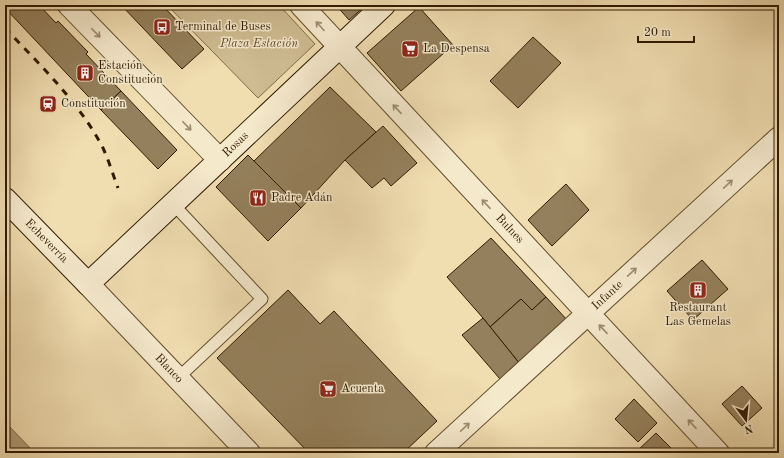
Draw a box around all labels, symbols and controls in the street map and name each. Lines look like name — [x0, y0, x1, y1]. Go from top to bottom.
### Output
bus stop icon: Terminal de Buses — [152, 17, 172, 37]
scale bar — [638, 18, 694, 44]
place label: Terminal de Buses — [175, 21, 271, 33]
one-way arrow — [316, 21, 325, 31]
text: 20 m — [644, 27, 671, 39]
one-way arrow — [91, 28, 101, 38]
park label: Plaza Estación — [219, 38, 298, 50]
supermarket icon: La Despensa — [400, 39, 420, 59]
place label: La Despensa — [423, 43, 490, 55]
place label: Estación Constitución — [98, 60, 163, 86]
building icon: Estación Constitución — [75, 63, 95, 83]
station icon: Constitución — [38, 94, 58, 114]
place label: Constitución — [61, 98, 126, 110]
one-way arrow — [393, 104, 402, 114]
one-way arrow — [182, 121, 192, 131]
street label: Rosas — [220, 130, 251, 160]
one-way arrow — [723, 180, 733, 189]
restaurant icon: Padre Adán — [248, 188, 268, 208]
place label: Padre Adán — [271, 192, 333, 204]
one-way arrow — [481, 199, 490, 209]
street label: Bulnes — [493, 212, 526, 246]
street label: Echeverría — [22, 217, 70, 265]
one-way arrow — [627, 268, 638, 277]
street label: Infante — [590, 278, 626, 312]
building icon: Restaurant Las Gemelas — [688, 280, 708, 300]
place label: Restaurant Las Gemelas — [665, 302, 731, 328]
one-way arrow — [599, 325, 608, 335]
street label: Blanco — [152, 352, 185, 386]
supermarket icon: Acuenta — [318, 379, 338, 399]
place label: Acuenta — [341, 383, 384, 395]
north arrow — [726, 400, 766, 440]
one-way arrow — [687, 419, 696, 430]
one-way arrow — [459, 422, 470, 431]
text: N — [742, 422, 754, 435]

